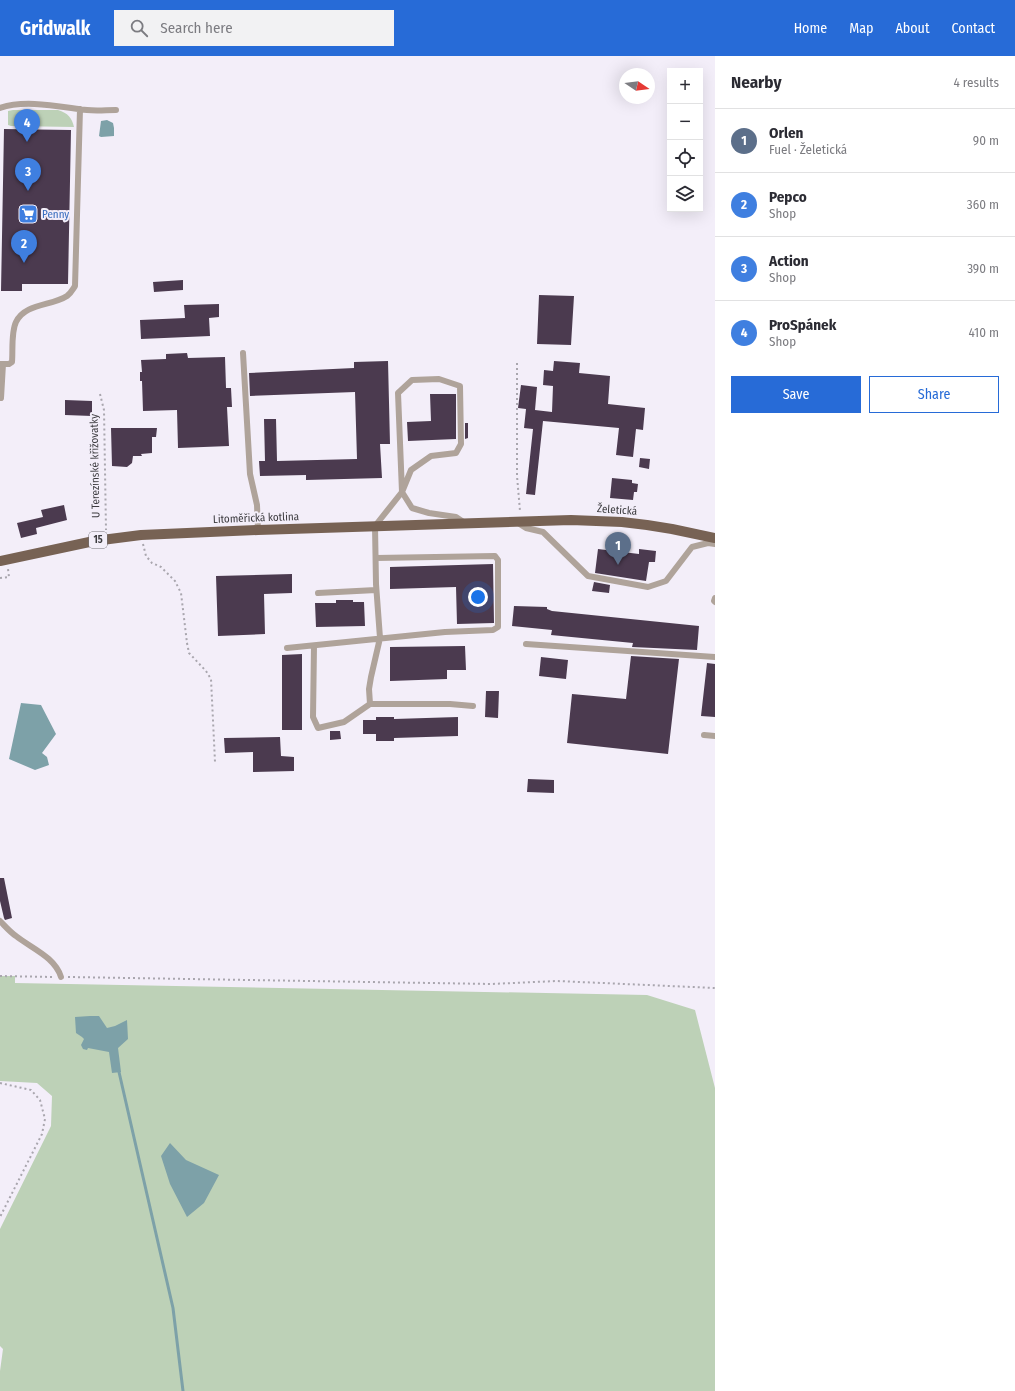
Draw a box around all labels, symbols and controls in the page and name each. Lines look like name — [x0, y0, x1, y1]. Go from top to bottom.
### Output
search box — [114, 10, 394, 46]
text: Gridwalk — [20, 17, 90, 40]
icon: search — [128, 17, 150, 39]
text: Search here — [160, 19, 233, 37]
text: Home — [794, 20, 827, 37]
text: Map — [849, 20, 873, 37]
text: About — [895, 20, 930, 37]
text: Contact — [952, 20, 995, 37]
north arrow — [619, 68, 655, 104]
map controls — [667, 68, 703, 212]
button: + — [667, 68, 703, 104]
text: Nearby — [731, 72, 782, 93]
text: 4 results — [953, 75, 999, 90]
button: − — [667, 104, 703, 140]
pin: 4 — [14, 109, 40, 142]
text: Orlen — [769, 124, 803, 142]
text: 1 — [741, 133, 747, 148]
text: 90 m — [973, 133, 999, 148]
button: locate — [667, 140, 703, 176]
text: Fuel · Želetická — [769, 142, 847, 157]
pin: 3 — [15, 158, 41, 191]
button: layers — [667, 176, 703, 212]
text: Pepco — [769, 188, 807, 206]
text: 2 — [741, 197, 747, 212]
text: 360 m — [967, 197, 999, 212]
supermarket icon: Penny — [17, 203, 39, 225]
text: Shop — [769, 206, 796, 221]
place label: Penny — [42, 208, 69, 221]
pin: 2 — [11, 230, 37, 263]
text: Action — [769, 252, 809, 270]
text: 3 — [741, 261, 747, 276]
text: 390 m — [967, 261, 999, 276]
text: Shop — [769, 270, 796, 285]
text: ProSpánek — [769, 316, 836, 334]
text: 4 — [741, 325, 747, 340]
text: 410 m — [969, 325, 999, 340]
text: Shop — [769, 334, 796, 349]
button: Save — [731, 376, 861, 413]
button: Share — [869, 376, 999, 413]
street label: U Terezínské křižovatky — [88, 414, 102, 518]
street label: Želetická — [597, 501, 638, 518]
street label: Litoměřická kotlina — [213, 510, 299, 526]
road number: 15 — [89, 532, 107, 548]
pin: 1 — [605, 532, 631, 565]
your location — [468, 587, 488, 607]

